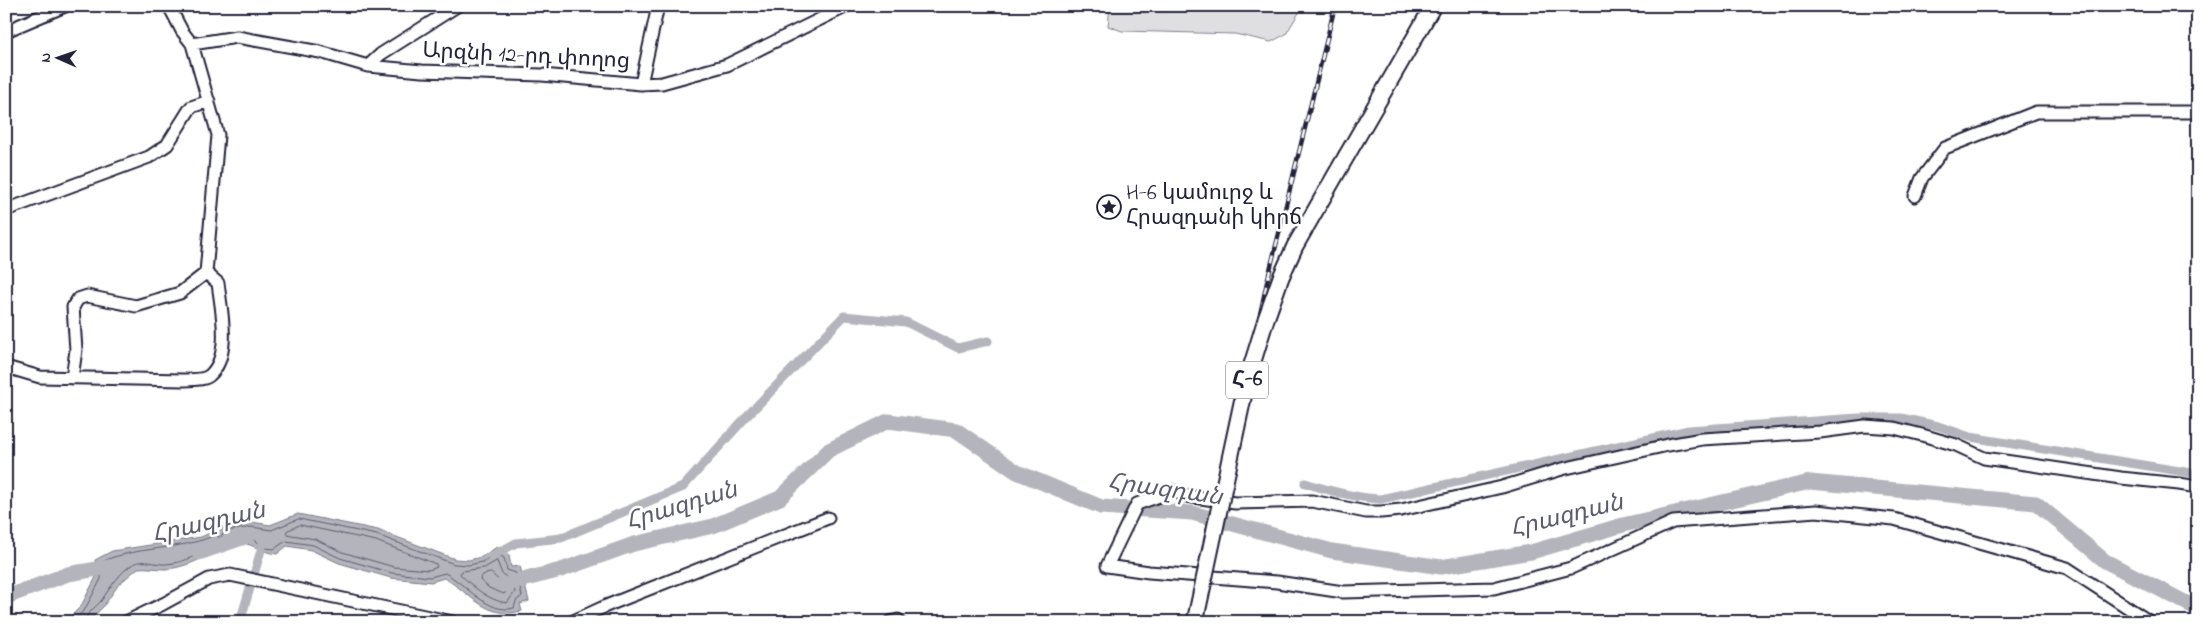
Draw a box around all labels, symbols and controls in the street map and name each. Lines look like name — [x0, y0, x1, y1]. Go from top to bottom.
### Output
north arrow — [32, 32, 82, 82]
street label: Արզնի 12-րդ փողոց — [421, 36, 631, 78]
text: N — [36, 53, 57, 63]
place label: H-6 կամուրջ և Հրազդանի կիրճ — [1126, 178, 1302, 235]
place icon: H-6 կամուրջ և Հրազդանի կիրճ — [1096, 194, 1122, 220]
road number: Հ-6 — [1226, 362, 1268, 398]
water label: Հրազդան — [1106, 466, 1226, 517]
water label: Հրազդան — [622, 473, 744, 541]
water label: Հրազդան — [1507, 486, 1629, 548]
water label: Հրազդան — [149, 494, 270, 554]

